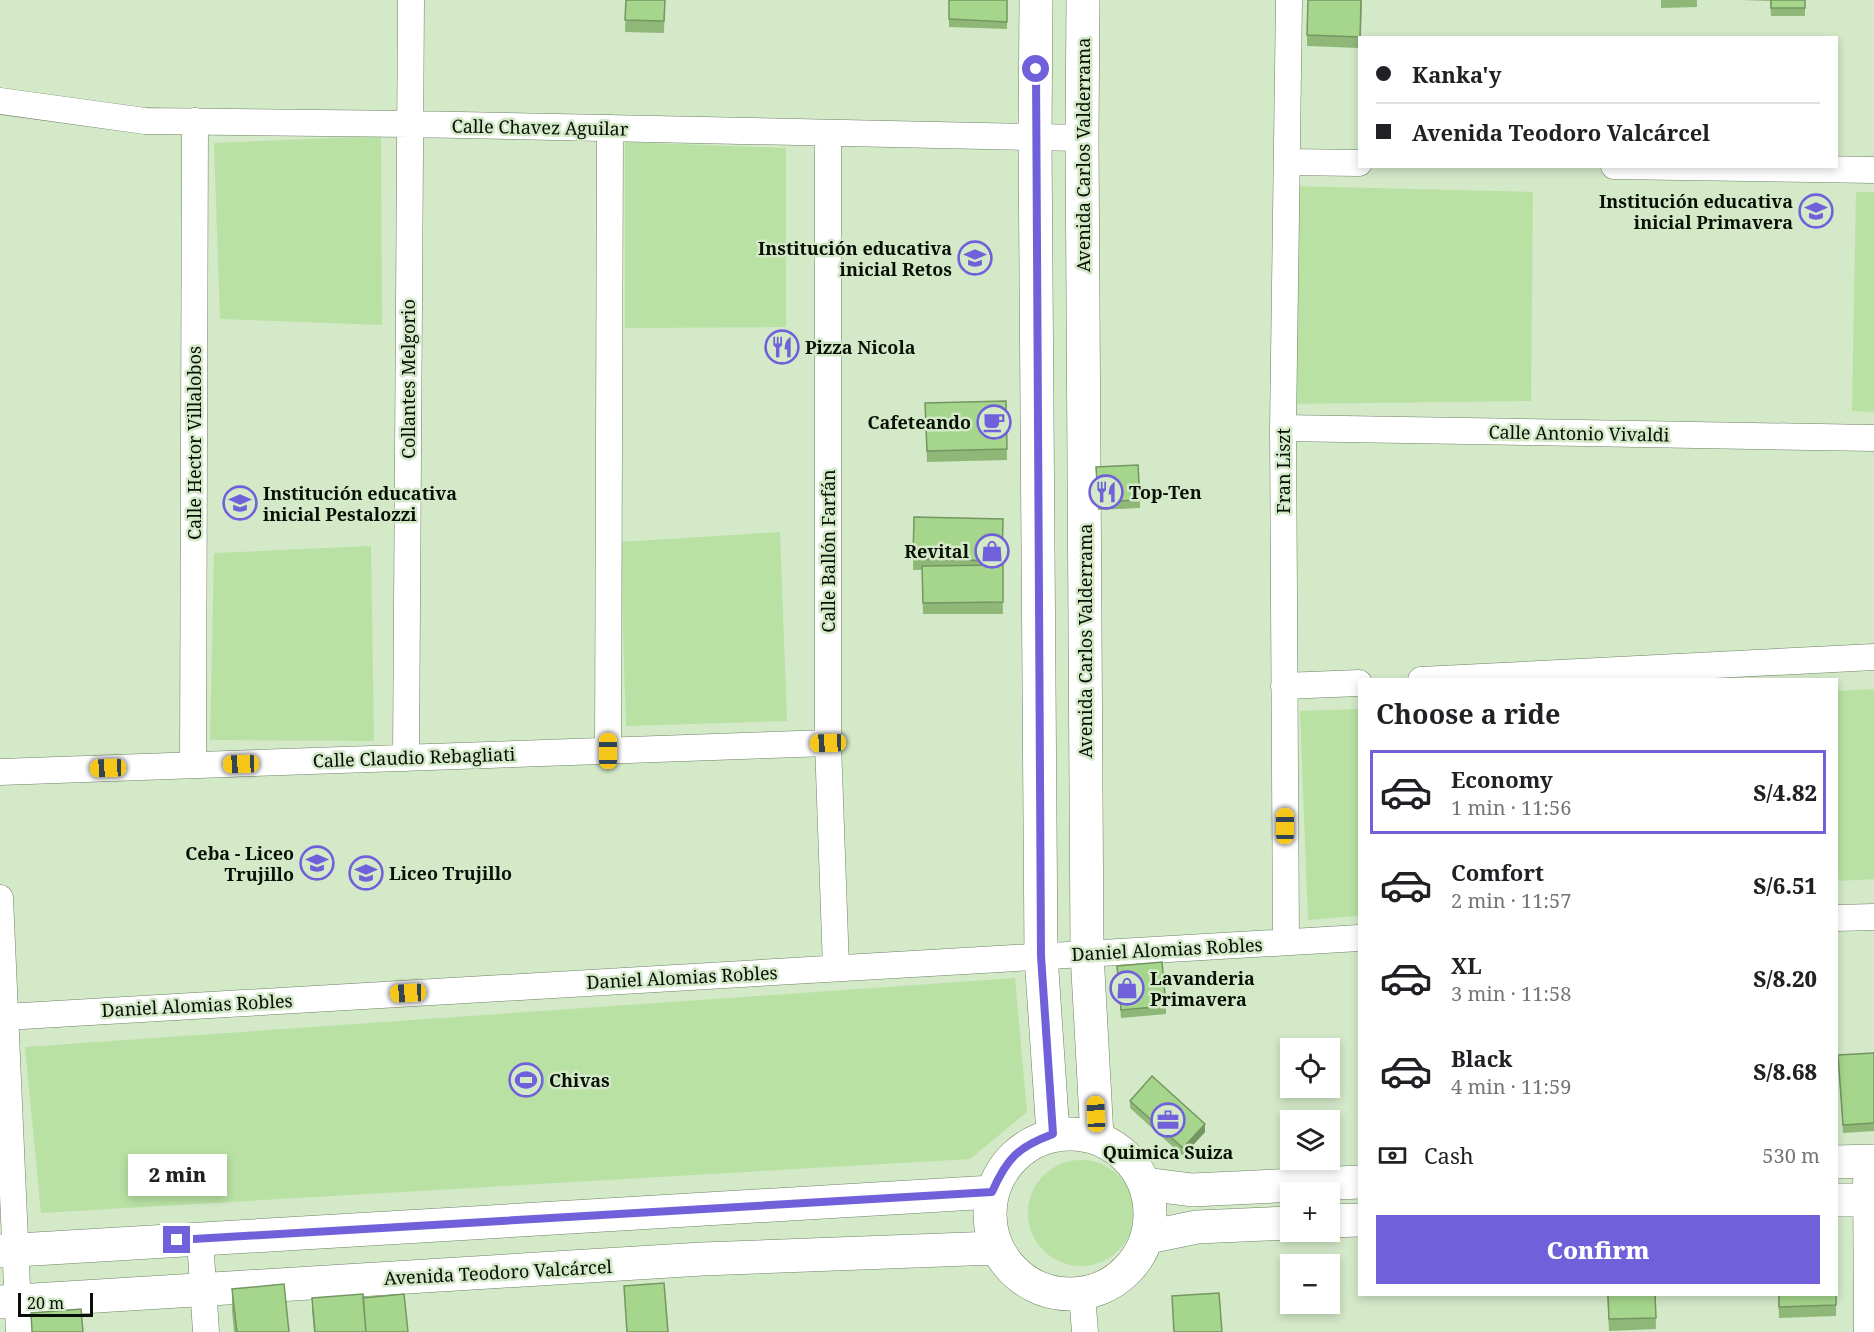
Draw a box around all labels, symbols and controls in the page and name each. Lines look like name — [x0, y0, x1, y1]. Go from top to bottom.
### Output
street label: Avenida Carlos Valderrama — [1071, 38, 1095, 272]
route start — [1022, 55, 1049, 82]
text: Kanka'y — [1412, 59, 1501, 89]
street label: Calle Chavez Aguilar — [451, 113, 629, 141]
text: Avenida Teodoro Valcárcel — [1412, 117, 1710, 147]
place label: Institución educativa inicial Primavera — [1599, 189, 1793, 234]
school or university icon: Institución educativa inicial Primavera — [1798, 193, 1834, 229]
place label: Institución educativa inicial Retos — [758, 236, 952, 281]
school or university icon: Institución educativa inicial Retos — [957, 240, 993, 276]
street label: Collantes Melgorio — [396, 299, 420, 459]
restaurant icon: Pizza Nicola — [764, 329, 800, 365]
place label: Pizza Nicola — [805, 335, 916, 359]
street label: Calle Hector Villalobos — [182, 346, 206, 540]
cafe icon: Cafeteando — [976, 404, 1012, 440]
place label: Cafeteando — [867, 410, 971, 434]
street label: Calle Antonio Vivaldi — [1488, 419, 1670, 447]
street label: Fran Liszt — [1271, 428, 1295, 514]
street label: Calle Ballón Farfán — [816, 469, 840, 633]
restaurant icon: Top-Ten — [1088, 474, 1124, 510]
place label: Top-Ten — [1129, 480, 1202, 504]
place label: Institución educativa inicial Pestalozzi — [263, 481, 457, 526]
school or university icon: Institución educativa inicial Pestalozzi — [222, 485, 258, 521]
street label: Avenida Carlos Valderrama — [1073, 524, 1097, 758]
shop icon: Revital — [974, 533, 1010, 569]
place label: Revital — [904, 539, 970, 563]
text: Choose a ride — [1376, 695, 1561, 732]
car — [599, 733, 617, 769]
car — [810, 733, 846, 753]
street label: Calle Claudio Rebagliati — [312, 741, 516, 773]
car — [223, 754, 259, 774]
car — [90, 758, 126, 778]
text: Economy — [1451, 764, 1553, 794]
icon: car — [1379, 765, 1433, 819]
text: S/4.82 — [1753, 777, 1817, 807]
text: 1 min · 11:56 — [1451, 794, 1571, 821]
car — [1276, 808, 1294, 844]
place label: Ceba - Liceo Trujillo — [185, 841, 294, 886]
school or university icon: Ceba - Liceo Trujillo — [299, 845, 335, 881]
school or university icon: Liceo Trujillo — [348, 855, 384, 891]
text: Comfort — [1451, 857, 1544, 887]
icon: car — [1379, 858, 1433, 912]
place label: Liceo Trujillo — [389, 861, 512, 885]
text: S/6.51 — [1753, 870, 1817, 900]
text: 2 min · 11:57 — [1451, 887, 1571, 914]
street label: Daniel Alomias Robles — [1071, 932, 1263, 966]
text: XL — [1451, 950, 1482, 980]
icon: car — [1379, 951, 1433, 1005]
street label: Daniel Alomias Robles — [586, 960, 778, 994]
text: S/8.20 — [1753, 963, 1817, 993]
place label: Lavanderia Primavera — [1150, 966, 1255, 1011]
shop icon: Lavanderia Primavera — [1109, 970, 1145, 1006]
text: 3 min · 11:58 — [1451, 980, 1571, 1007]
car — [390, 983, 426, 1003]
street label: Daniel Alomias Robles — [101, 988, 293, 1022]
map controls — [1280, 1038, 1340, 1314]
button: locate — [1280, 1038, 1340, 1098]
text: Black — [1451, 1043, 1512, 1073]
icon: car — [1379, 1044, 1433, 1098]
text: S/8.68 — [1753, 1056, 1817, 1086]
sports icon: Chivas — [508, 1062, 544, 1098]
place label: Chivas — [549, 1068, 610, 1092]
text: 4 min · 11:59 — [1451, 1073, 1571, 1100]
car — [1086, 1096, 1106, 1132]
office icon: Quimica Suiza — [1150, 1102, 1186, 1138]
button: layers — [1280, 1110, 1340, 1170]
icon: cash — [1376, 1139, 1409, 1172]
place label: Quimica Suiza — [1103, 1140, 1234, 1164]
text: Cash — [1424, 1140, 1474, 1170]
text: 530 m — [1762, 1142, 1820, 1169]
callout: 2 min — [128, 1153, 226, 1195]
text: 2 min — [149, 1161, 206, 1188]
button: + — [1280, 1182, 1340, 1242]
button: Confirm — [1376, 1215, 1820, 1284]
route end — [163, 1226, 190, 1253]
street label: Avenida Teodoro Valcárcel — [383, 1254, 613, 1290]
button: − — [1280, 1254, 1340, 1314]
scale bar — [18, 1290, 93, 1318]
text: 20 m — [27, 1292, 64, 1314]

